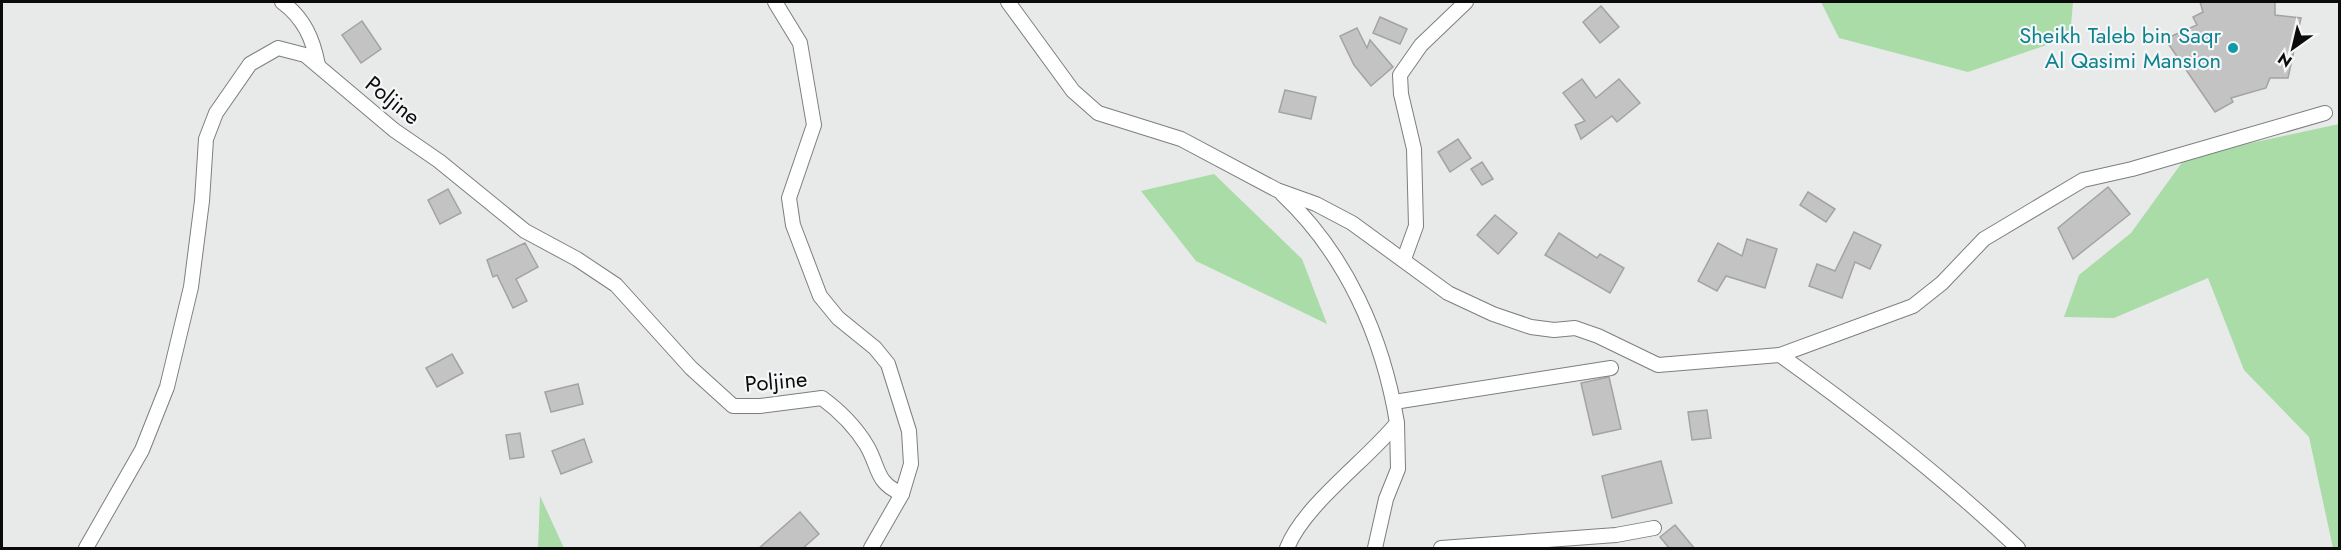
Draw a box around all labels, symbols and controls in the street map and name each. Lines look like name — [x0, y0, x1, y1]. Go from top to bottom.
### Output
north arrow — [2263, 18, 2323, 78]
place label: Sheikh Taleb bin Saqr Al Qasimi Mansion — [2019, 19, 2221, 76]
marker: Sheikh Taleb bin Saqr Al Qasimi Mansion — [2226, 41, 2240, 55]
text: N — [2273, 47, 2297, 73]
street label: Poljine — [359, 68, 427, 132]
street label: Poljine — [743, 362, 809, 400]

